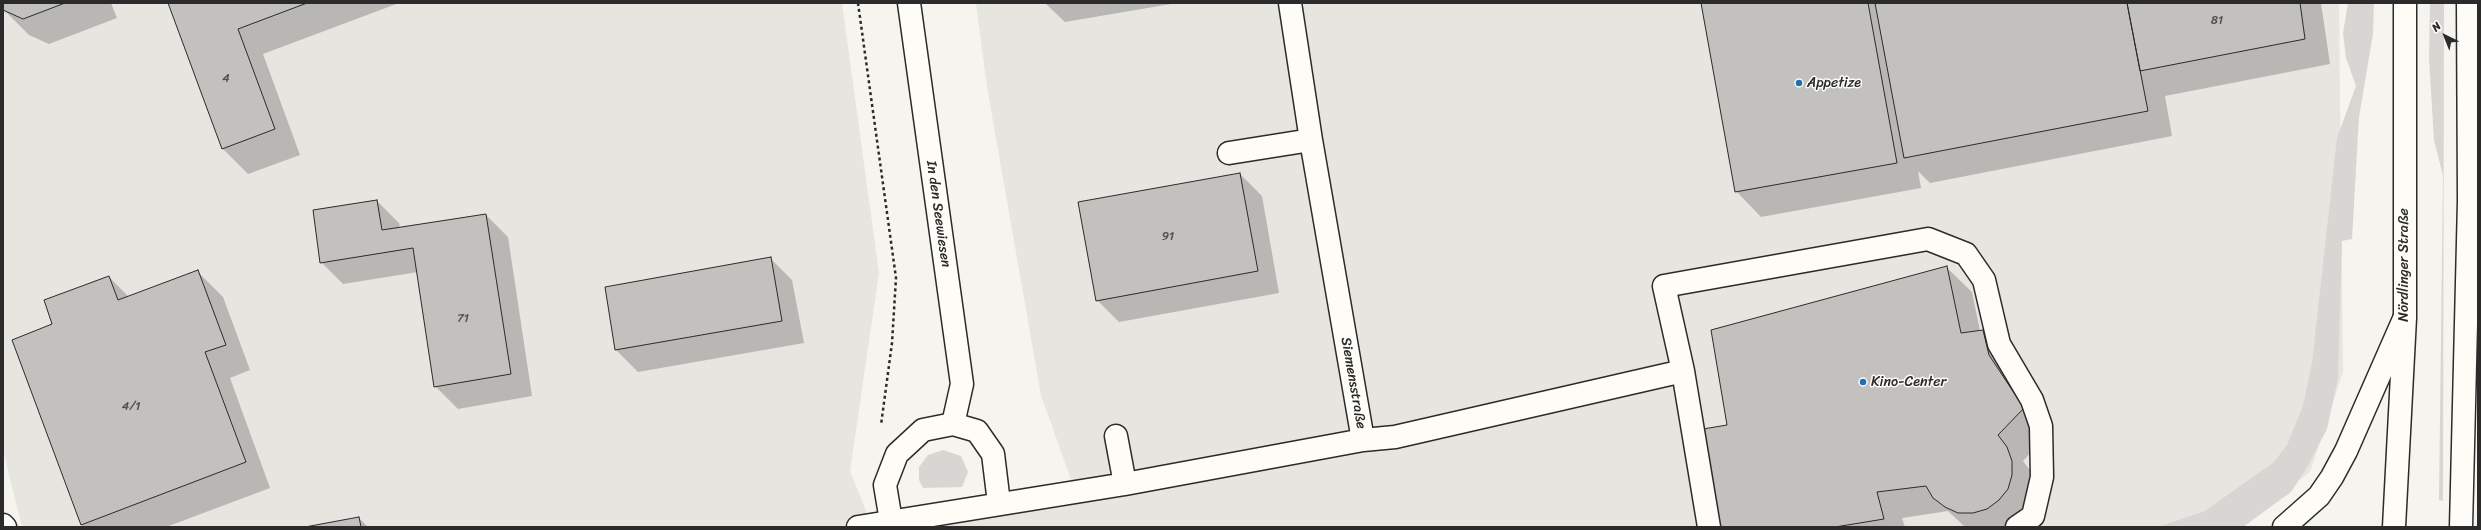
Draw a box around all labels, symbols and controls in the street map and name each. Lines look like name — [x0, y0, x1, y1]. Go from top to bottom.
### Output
house number: 81 — [2211, 14, 2223, 28]
north arrow — [2425, 16, 2465, 56]
text: N — [2427, 17, 2446, 36]
house number: 4 — [222, 72, 230, 86]
place label: Appetize — [1807, 75, 1861, 91]
marker: Appetize — [1794, 78, 1804, 88]
street label: In den Seewiesen — [922, 160, 954, 268]
street label: Nördlinger Straße — [2396, 208, 2412, 322]
house number: 91 — [1162, 230, 1174, 244]
house number: 71 — [457, 312, 469, 326]
street label: Siemensstraße — [1337, 336, 1369, 430]
place label: Kino-Center — [1871, 374, 1946, 390]
marker: Kino-Center — [1858, 377, 1868, 387]
house number: 4/1 — [122, 400, 140, 414]

